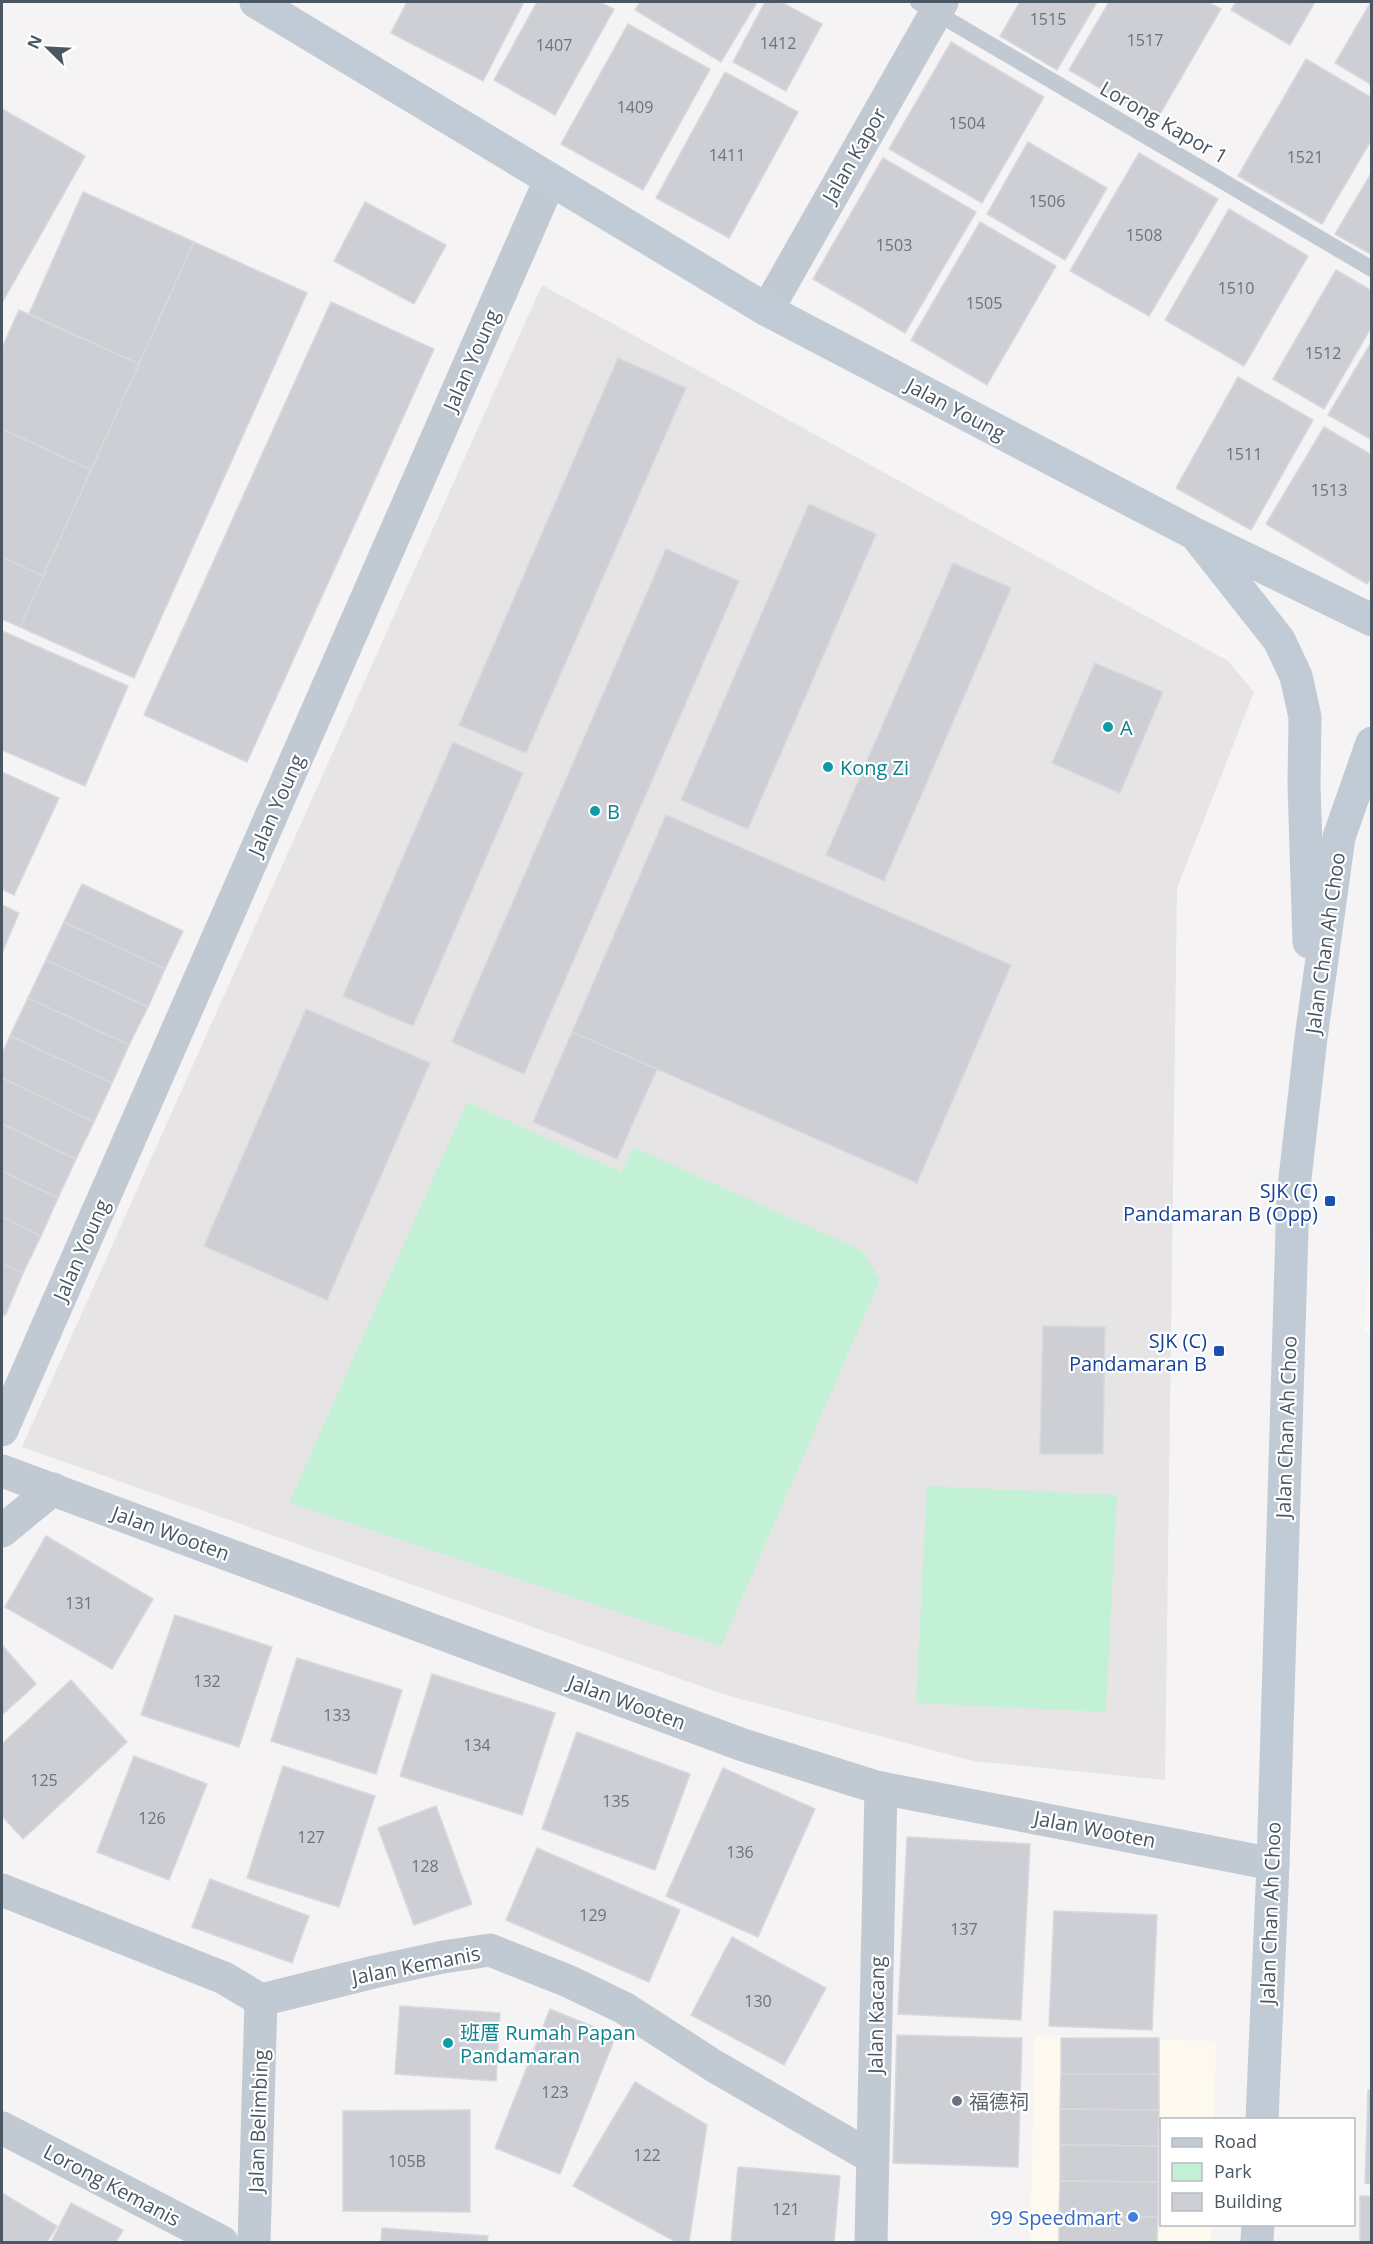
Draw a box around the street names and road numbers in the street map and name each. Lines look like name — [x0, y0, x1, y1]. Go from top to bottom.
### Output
street label: Lorong Kapor 1 — [1095, 74, 1233, 170]
street label: Jalan Kapor — [815, 102, 892, 209]
street label: Jalan Young — [436, 305, 505, 417]
street label: Jalan Young — [900, 371, 1010, 447]
street label: Jalan Young — [241, 750, 310, 862]
street label: Jalan Chan Ah Choo — [1299, 851, 1351, 1037]
street label: Jalan Young — [46, 1195, 115, 1307]
street label: Jalan Chan Ah Choo — [1269, 1335, 1303, 1521]
street label: Jalan Wooten — [107, 1499, 234, 1567]
street label: Jalan Wooten — [563, 1668, 690, 1736]
street label: Jalan Wooten — [1030, 1804, 1158, 1854]
street label: Jalan Chan Ah Choo — [1253, 1821, 1287, 2007]
street label: Jalan Kemanis — [348, 1939, 482, 1991]
street label: Jalan Kacang — [861, 1956, 891, 2076]
street label: Jalan Belimbing — [242, 2049, 274, 2195]
street label: Lorong Kemanis — [39, 2138, 185, 2232]

